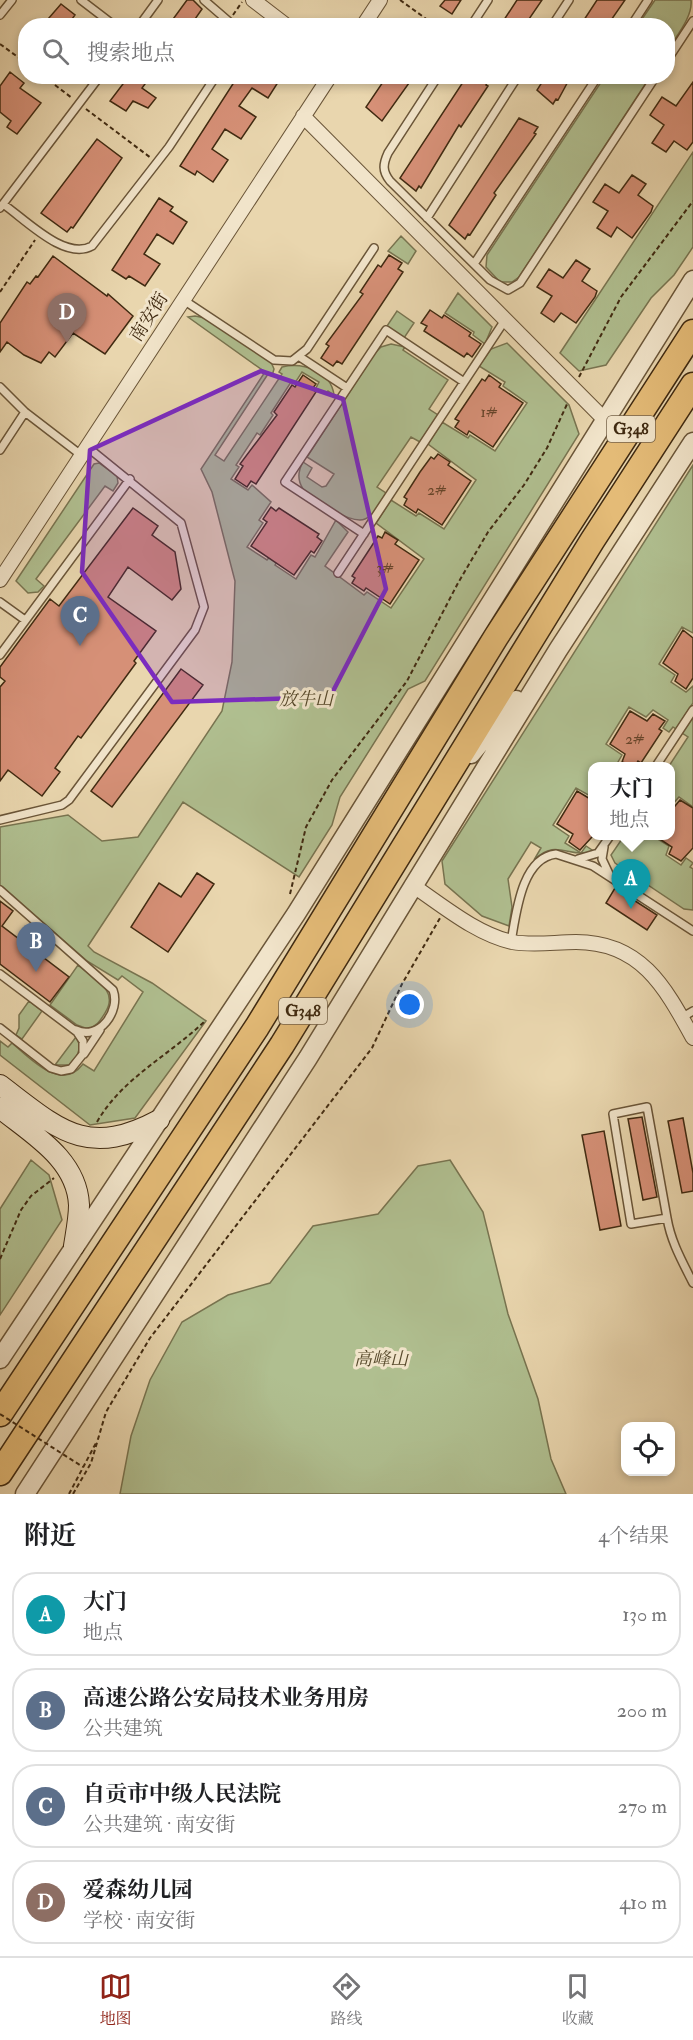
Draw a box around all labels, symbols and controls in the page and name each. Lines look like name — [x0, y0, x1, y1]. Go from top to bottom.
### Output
search box — [18, 18, 675, 84]
icon: search — [39, 35, 72, 68]
text: 搜索地点 — [87, 39, 175, 67]
street label: 南安街 — [125, 288, 173, 346]
pin: D — [48, 294, 86, 343]
house number: 1# — [480, 403, 498, 422]
road number: G348 — [607, 416, 655, 442]
house number: 2# — [427, 481, 447, 500]
house number: 3# — [376, 559, 394, 578]
pin: C — [60, 596, 100, 646]
park label: 放牛山 — [279, 688, 335, 711]
house number: 2# — [625, 730, 645, 749]
popup — [588, 762, 675, 840]
text: 大门 — [609, 775, 654, 803]
text: 地点 — [609, 807, 649, 832]
pin: A — [612, 860, 650, 909]
pin: B — [16, 922, 56, 972]
your location — [395, 990, 424, 1019]
road number: G348 — [279, 998, 327, 1024]
park label: 高峰山 — [354, 1348, 410, 1371]
map controls — [621, 1422, 675, 1476]
button: locate — [621, 1422, 675, 1476]
text: 附近 — [24, 1520, 76, 1552]
text: 4个结果 — [598, 1523, 669, 1548]
text: 大门 — [83, 1588, 127, 1616]
text: A — [39, 1602, 52, 1627]
text: 130 m — [622, 1602, 667, 1627]
text: 地点 — [83, 1620, 123, 1645]
text: 高速公路公安局技术业务用房 — [83, 1684, 369, 1712]
text: B — [39, 1698, 52, 1723]
text: 200 m — [617, 1698, 667, 1723]
text: 公共建筑 — [83, 1716, 163, 1741]
text: 自贡市中级人民法院 — [83, 1780, 281, 1808]
text: C — [38, 1794, 53, 1819]
text: 270 m — [618, 1794, 667, 1819]
text: 公共建筑 · 南安街 — [83, 1812, 235, 1837]
text: 爱森幼儿园 — [83, 1876, 193, 1904]
text: D — [37, 1890, 54, 1915]
text: 410 m — [619, 1890, 667, 1915]
text: 学校 · 南安街 — [83, 1908, 195, 1933]
tab: 地图 — [99, 1970, 132, 2029]
tab: 路线 — [330, 1970, 363, 2029]
tab: 收藏 — [561, 1970, 594, 2029]

